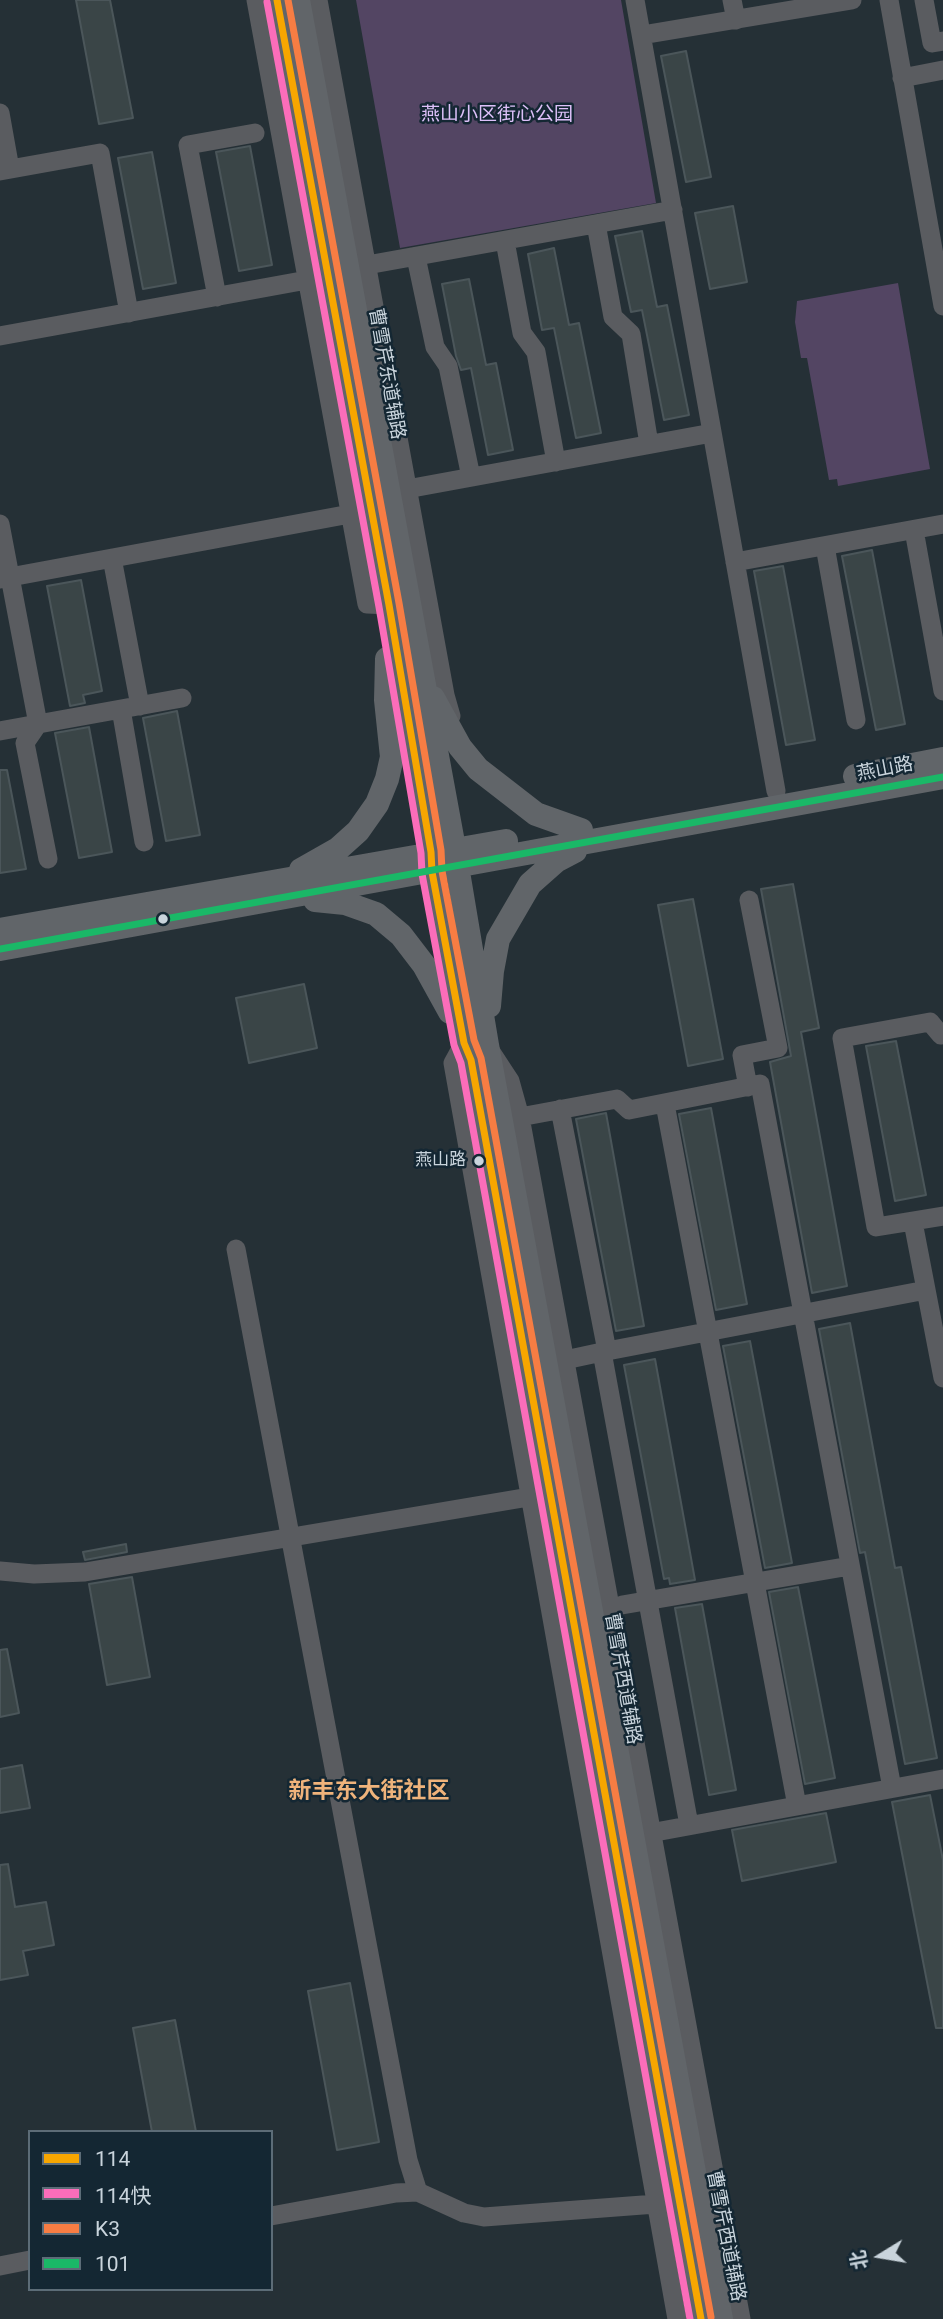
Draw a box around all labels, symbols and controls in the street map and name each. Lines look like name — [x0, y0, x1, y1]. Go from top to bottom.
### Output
park label: 燕山小区街心公园 — [421, 104, 573, 126]
street label: 曹雪芹东道辅路 — [363, 307, 409, 441]
street label: 燕山路 — [855, 753, 915, 787]
unlabelled marker — [156, 912, 170, 926]
place label: 燕山路 — [415, 1151, 466, 1171]
marker: 燕山路 — [472, 1154, 486, 1168]
street label: 曹雪芹西道辅路 — [599, 1612, 645, 1746]
district label: 新丰东大街社区 — [289, 1778, 449, 1806]
legend — [28, 2130, 273, 2291]
text: 114 — [95, 2147, 130, 2171]
street label: 曹雪芹西道辅路 — [701, 2169, 749, 2303]
text: 114快 — [95, 2184, 151, 2208]
text: K3 — [95, 2217, 120, 2241]
north arrow — [845, 2221, 915, 2291]
text: 北 — [846, 2249, 872, 2272]
text: 101 — [95, 2252, 130, 2276]

